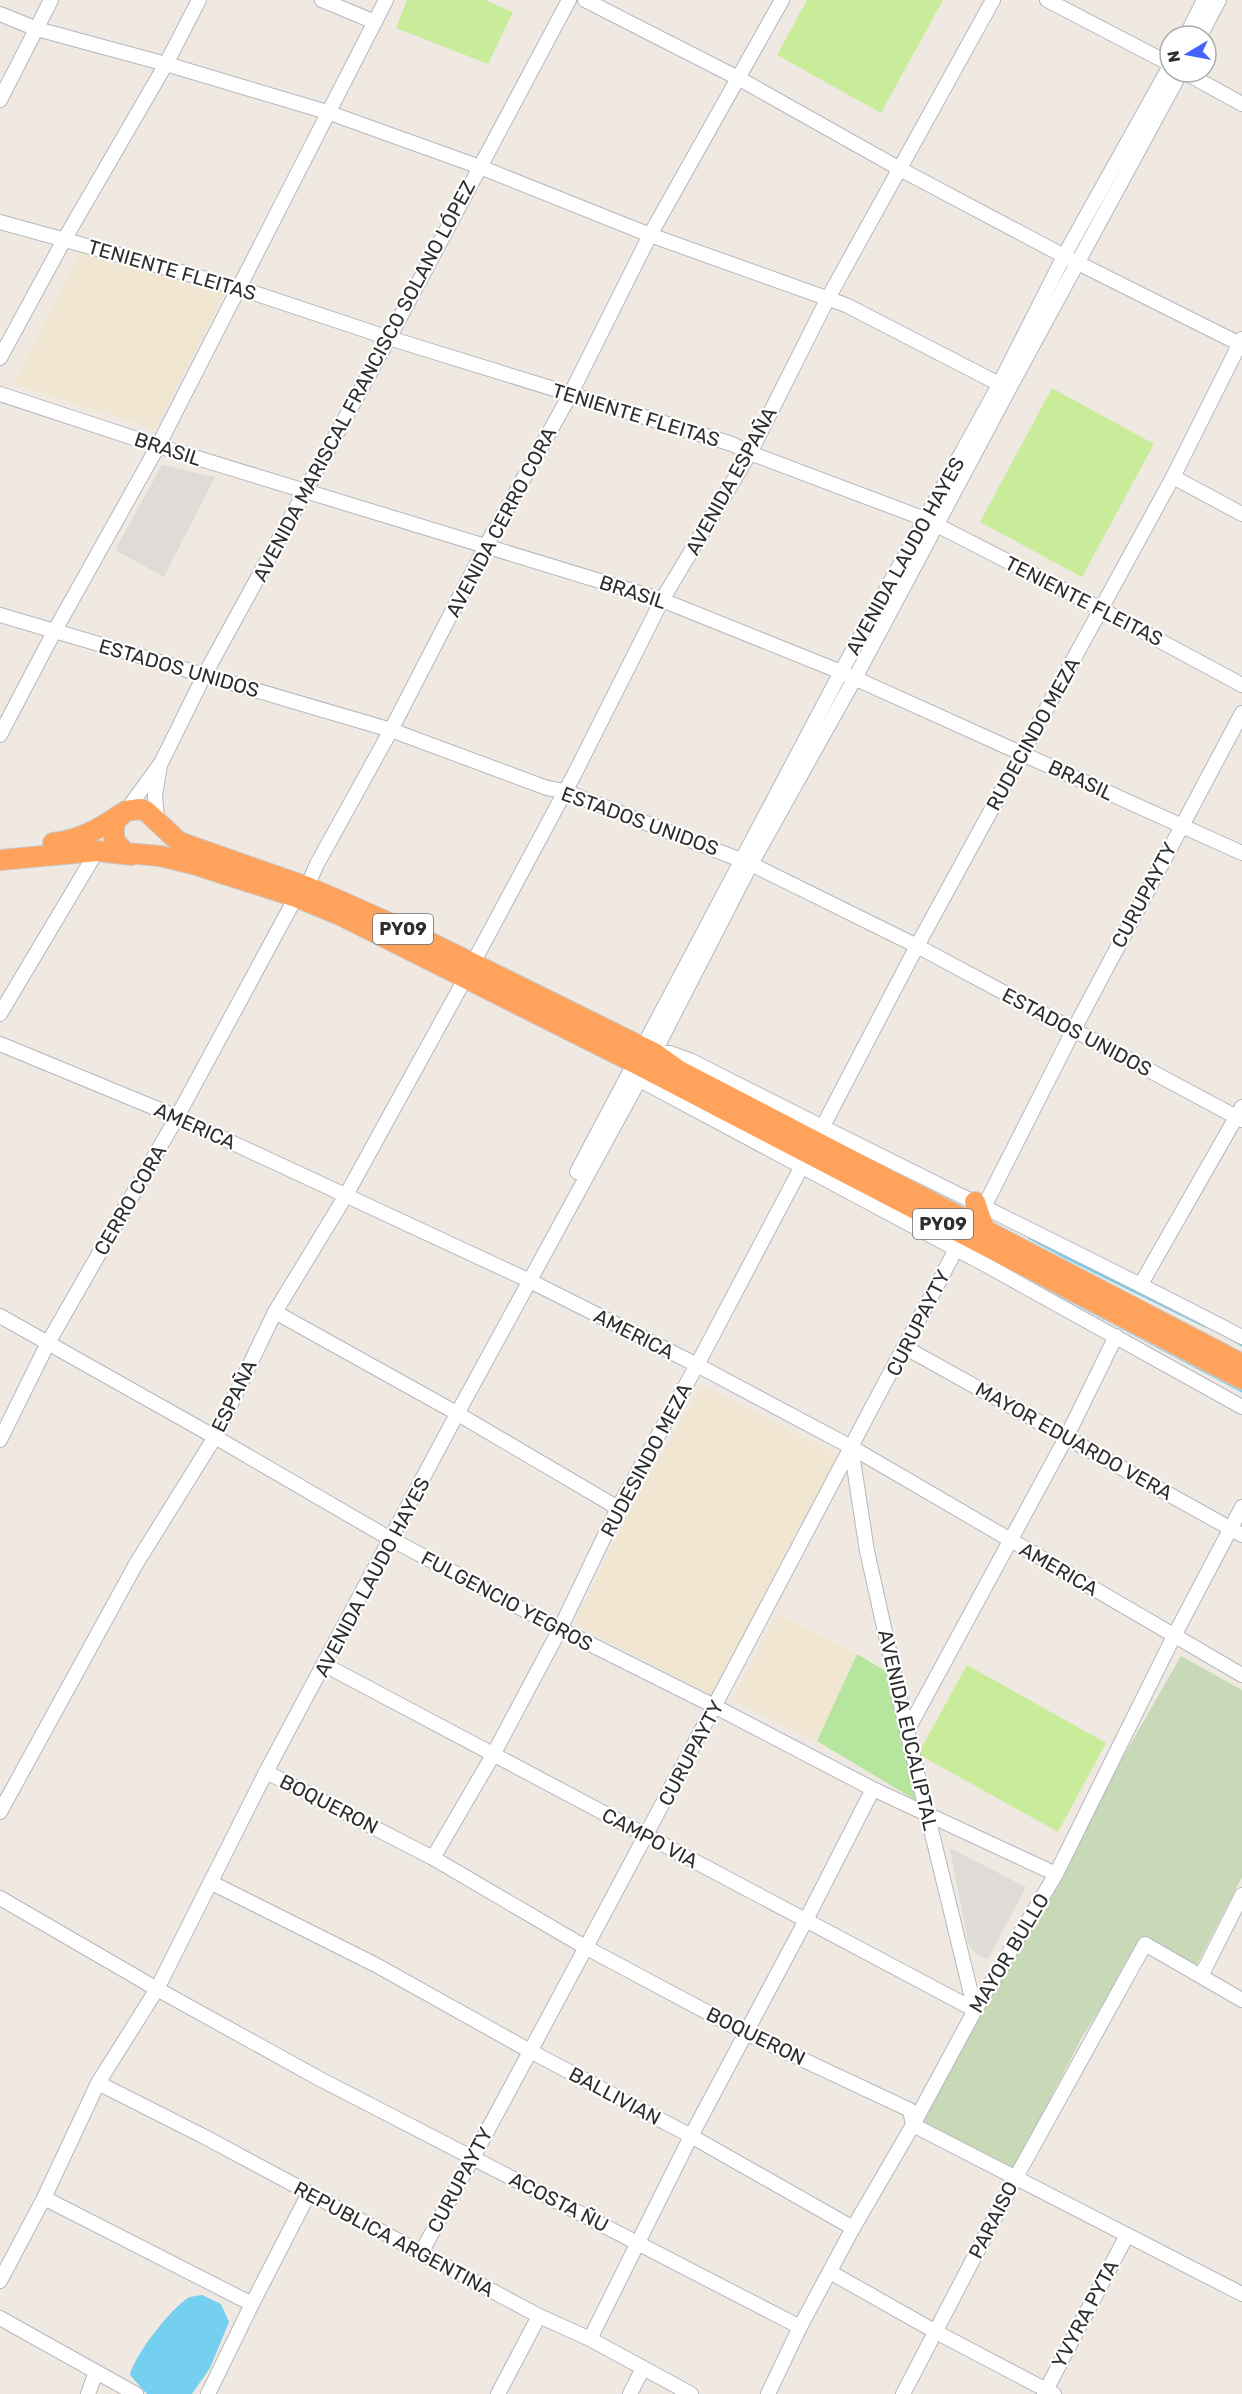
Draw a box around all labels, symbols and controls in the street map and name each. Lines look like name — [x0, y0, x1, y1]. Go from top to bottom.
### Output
north arrow — [1158, 24, 1218, 84]
text: N — [1163, 49, 1184, 64]
street label: AVENIDA MARISCAL FRANCISCO SOLANO LÓPEZ — [248, 177, 480, 585]
street label: TENIENTE FLEITAS — [85, 234, 259, 306]
street label: TENIENTE FLEITAS — [549, 378, 723, 452]
street label: AVENIDA ESPAÑA — [680, 403, 782, 559]
street label: AVENIDA CERRO CORA — [441, 423, 561, 621]
street label: BRASIL — [132, 427, 204, 471]
street label: AVENIDA LAUDO HAYES — [841, 453, 969, 659]
street label: TENIENTE FLEITAS — [1001, 551, 1167, 651]
street label: BRASIL — [597, 570, 669, 614]
street label: ESTADOS UNIDOS — [96, 634, 262, 702]
street label: RUDECINDO MEZA — [981, 653, 1085, 815]
street label: BRASIL — [1045, 755, 1117, 805]
street label: ESTADOS UNIDOS — [558, 781, 722, 861]
street label: CURUPAYTY — [1106, 838, 1182, 952]
road number: PY09 — [373, 914, 433, 944]
street label: ESTADOS UNIDOS — [998, 983, 1156, 1081]
street label: AMERICA — [151, 1097, 239, 1155]
street label: CERRO CORA — [89, 1141, 171, 1259]
road number: PY09 — [913, 1209, 973, 1239]
street label: CURUPAYTY — [881, 1266, 955, 1380]
street label: AMERICA — [590, 1304, 678, 1364]
street label: ESPAÑA — [206, 1356, 262, 1436]
street label: MAYOR EDUARDO VERA — [971, 1377, 1177, 1505]
street label: RUDESINDO MEZA — [595, 1379, 697, 1541]
street label: AVENIDA LAUDO HAYES — [309, 1473, 435, 1681]
street label: AMERICA — [1016, 1537, 1102, 1601]
street label: FULGENCIO YEGROS — [417, 1546, 597, 1656]
street label: AVENIDA EUCALIPTAL — [873, 1627, 943, 1833]
street label: CURUPAYTY — [653, 1696, 729, 1810]
street label: BOQUERON — [276, 1769, 382, 1839]
street label: CAMPO VIA — [598, 1803, 702, 1873]
street label: MAYOR BULLO — [964, 1889, 1054, 2017]
street label: BOQUERON — [703, 2002, 809, 2070]
street label: BALLIVIAN — [565, 2062, 665, 2130]
street label: CURUPAYTY — [422, 2123, 498, 2237]
street label: ACOSTA ÑU — [505, 2167, 613, 2237]
street label: REPUBLICA ARGENTINA — [290, 2176, 498, 2302]
street label: PARAISO — [963, 2177, 1023, 2263]
street label: YVYRA PYTA — [1047, 2256, 1123, 2372]

